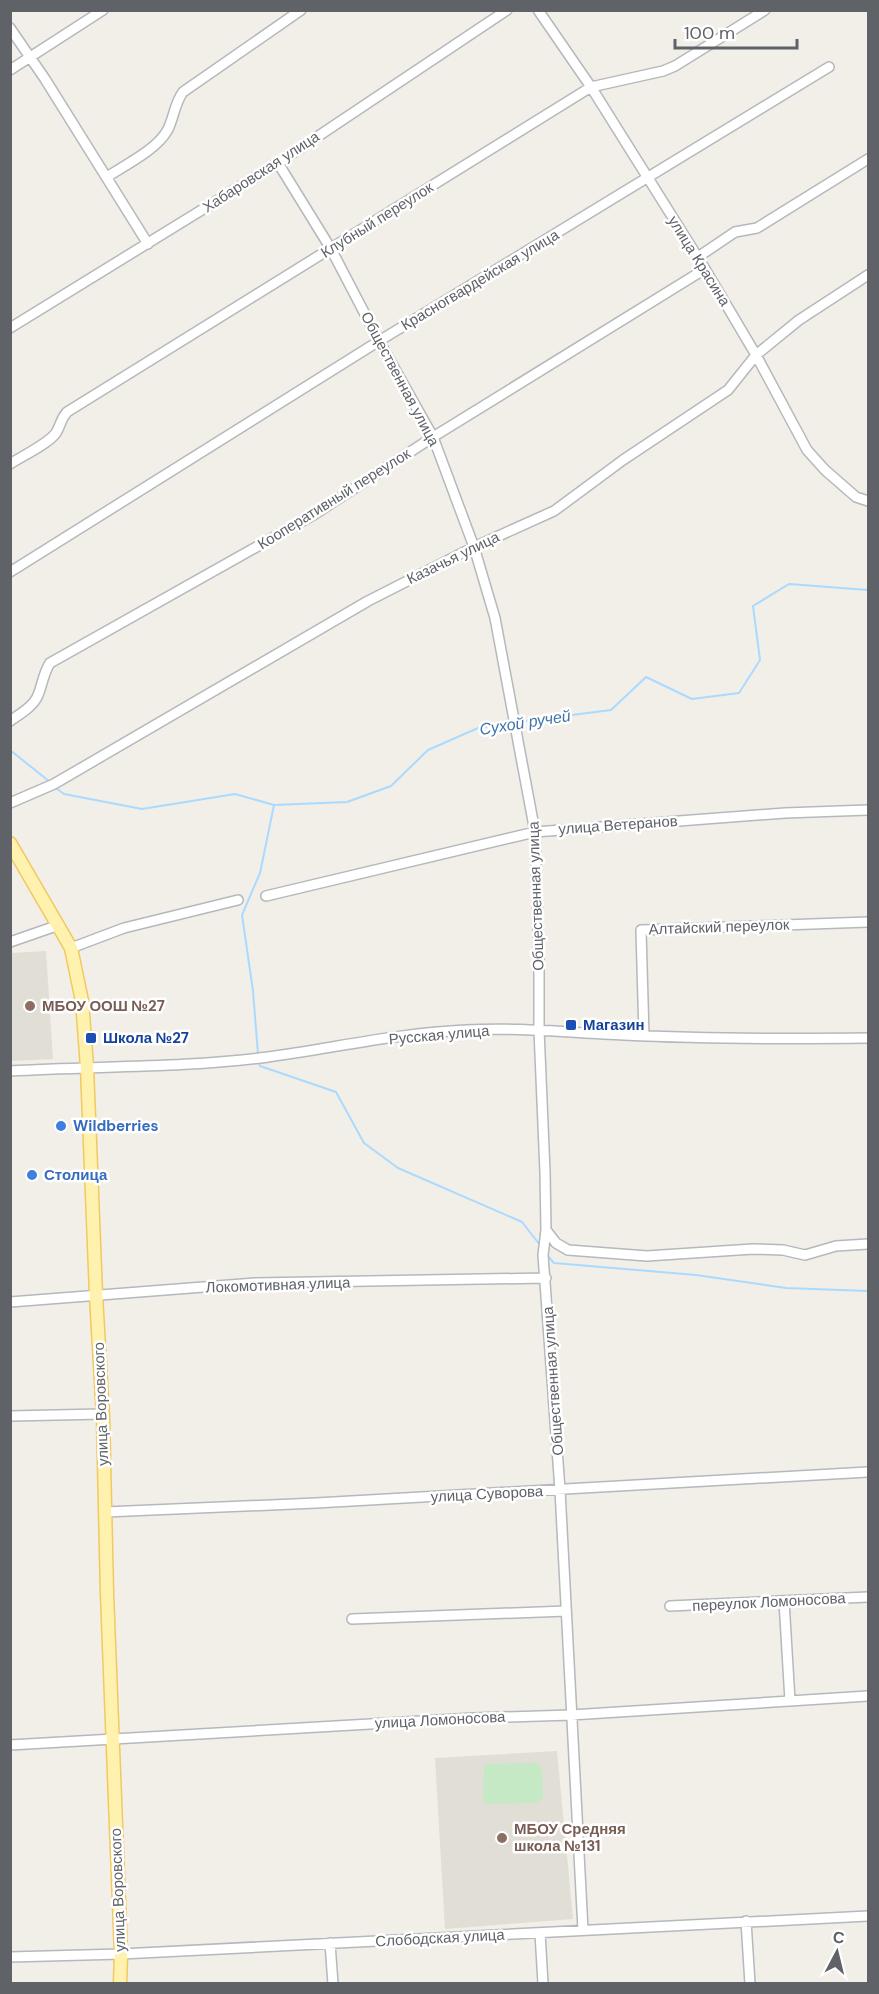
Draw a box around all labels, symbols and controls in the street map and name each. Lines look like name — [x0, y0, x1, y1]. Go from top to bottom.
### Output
scale bar — [675, 12, 796, 50]
text: 100 m — [684, 21, 735, 45]
street label: Хабаровская улица — [199, 126, 324, 217]
street label: Клубный переулок — [317, 177, 437, 263]
street label: улица Красина — [663, 212, 735, 311]
street label: Красногвардейская улица — [397, 225, 563, 335]
street label: Общественная улица — [356, 308, 444, 450]
street label: Кооперативный переулок — [254, 443, 415, 554]
street label: Казачья улица — [403, 527, 503, 589]
water label: Сухой ручей — [478, 705, 572, 740]
street label: улица Ветеранов — [558, 811, 678, 839]
street label: Общественная улица — [523, 820, 549, 971]
street label: Алтайский переулок — [648, 915, 790, 939]
place label: МБОУ ООШ №27 — [42, 996, 165, 1016]
marker: МБОУ ООШ №27 — [23, 999, 37, 1013]
place label: Магазин — [583, 1015, 645, 1035]
marker: Магазин — [564, 1018, 578, 1032]
street label: Русская улица — [388, 1021, 491, 1049]
place label: Школа №27 — [103, 1028, 189, 1048]
marker: Школа №27 — [84, 1031, 98, 1045]
place label: Wildberries — [73, 1116, 158, 1136]
marker: Wildberries — [54, 1119, 68, 1133]
place label: Столица — [44, 1165, 108, 1185]
marker: Столица — [25, 1168, 39, 1182]
street label: Локомотивная улица — [205, 1272, 351, 1298]
street label: Общественная улица — [538, 1305, 568, 1456]
street label: улица Воровского — [89, 1342, 113, 1466]
street label: улица Суворова — [430, 1481, 544, 1507]
street label: переулок Ломоносова — [692, 1588, 847, 1616]
street label: улица Ломоносова — [374, 1707, 507, 1733]
place label: МБОУ Средняя школа №131 — [514, 1819, 626, 1856]
street label: улица Воровского — [106, 1828, 130, 1952]
marker: МБОУ Средняя школа №131 — [495, 1831, 509, 1845]
north arrow — [807, 1922, 867, 1982]
street label: Слободская улица — [375, 1925, 506, 1951]
text: С — [832, 1926, 846, 1949]

